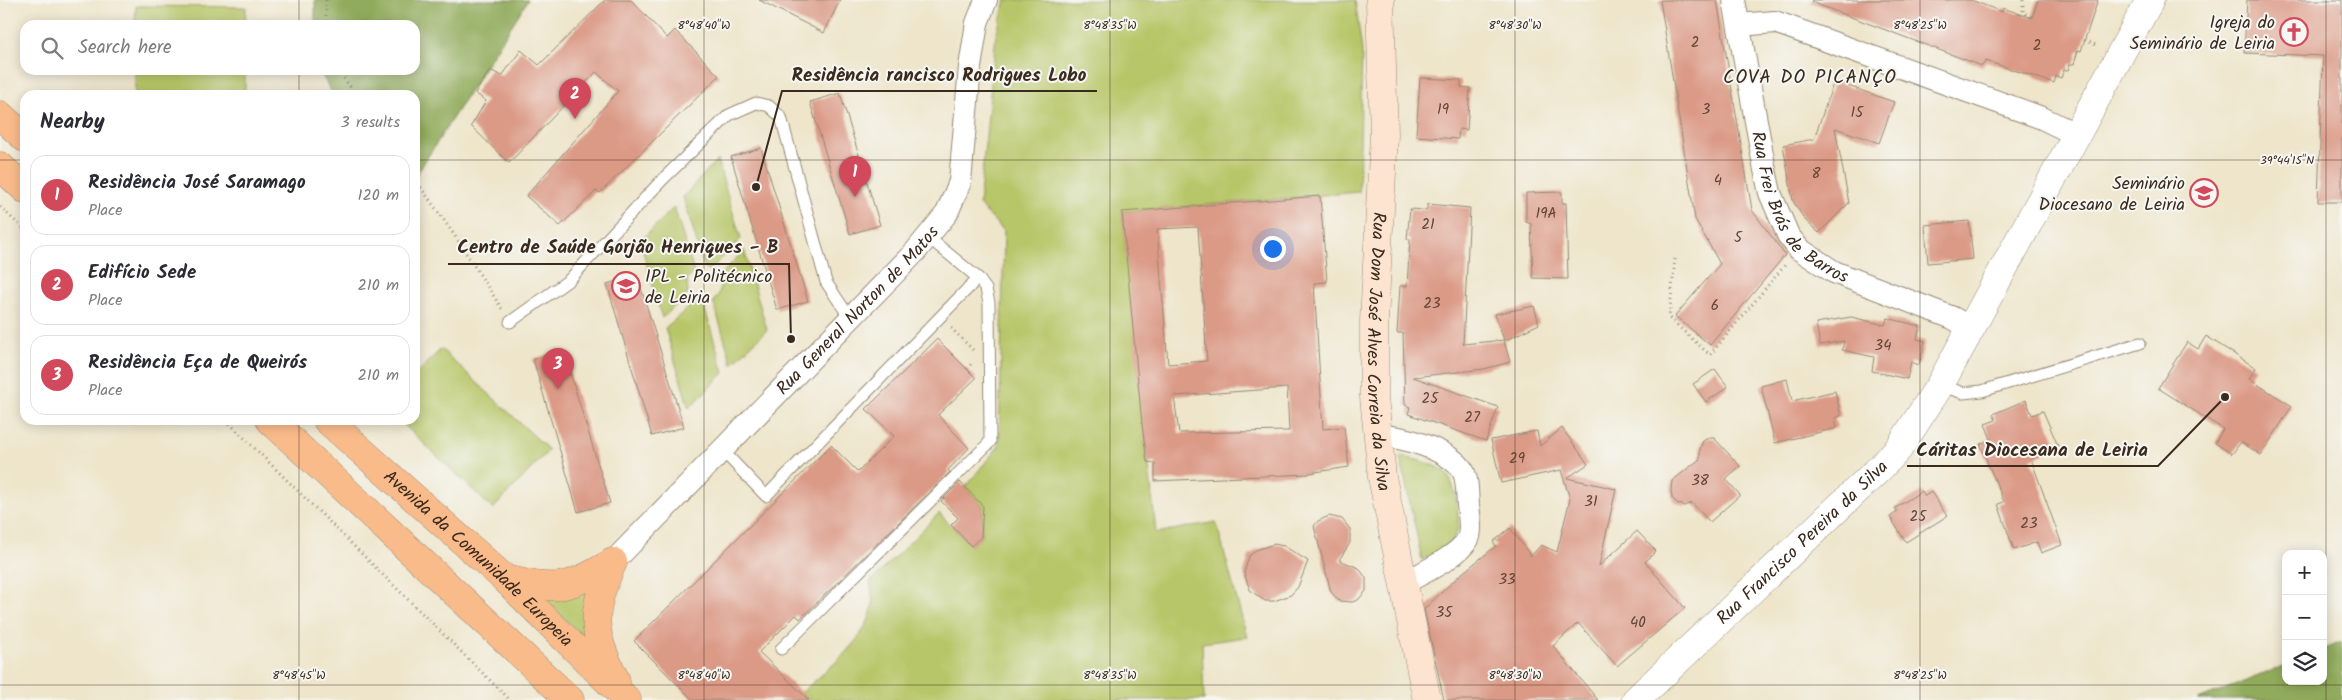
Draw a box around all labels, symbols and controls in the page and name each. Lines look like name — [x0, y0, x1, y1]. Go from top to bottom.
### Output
place label: Igreja do Seminário de Leiria — [2130, 9, 2275, 59]
text: 8°48'40"W — [678, 16, 730, 35]
text: 8°48'35"W — [1083, 16, 1137, 35]
text: 8°48'30"W — [1488, 16, 1542, 35]
text: 8°48'25"W — [1893, 16, 1947, 35]
church icon: Igreja do Seminário de Leiria — [2279, 17, 2309, 47]
search box — [20, 20, 420, 75]
house number: 2 — [1691, 31, 1699, 55]
text: Search here — [78, 33, 172, 63]
icon: search — [38, 34, 66, 62]
house number: 2 — [2033, 34, 2041, 58]
callout: Residência rancisco Rodrigues Lobo — [782, 57, 1097, 91]
text: Residência rancisco Rodrigues Lobo — [791, 61, 1087, 91]
district label: COVA DO PICANÇO — [1723, 63, 1897, 93]
pin: 2 — [559, 78, 591, 119]
house number: 19 — [1437, 98, 1450, 122]
house number: 3 — [1702, 98, 1711, 122]
house number: 15 — [1851, 101, 1864, 125]
text: Nearby — [40, 106, 105, 139]
text: 3 results — [341, 110, 400, 135]
street label: Rua Frei Brás de Barros — [1742, 129, 1853, 292]
text: 39°44'15"N — [2260, 151, 2314, 170]
pin: 1 — [839, 156, 871, 197]
house number: 8 — [1811, 162, 1821, 186]
text: Residência José Saramago — [88, 168, 306, 198]
house number: 4 — [1714, 169, 1722, 193]
place label: Seminário Diocesano de Leiria — [2039, 170, 2185, 220]
school or university icon: Seminário Diocesano de Leiria — [2189, 178, 2219, 208]
text: 1 — [55, 183, 59, 208]
text: 120 m — [358, 183, 399, 208]
text: Place — [88, 198, 122, 223]
house number: 19A — [1535, 202, 1557, 226]
street label: Rua Dom José Alves Correia da Silva — [1358, 211, 1398, 494]
house number: 21 — [1421, 213, 1435, 237]
street label: Rua General Norton de Matos — [770, 219, 947, 403]
house number: 5 — [1734, 226, 1743, 250]
callout: Centro de Saúde Gorjão Henriques - B — [448, 230, 789, 264]
text: Centro de Saúde Gorjão Henriques - B — [457, 233, 779, 263]
your location — [1260, 236, 1286, 262]
text: Edifício Sede — [88, 258, 196, 288]
place label: IPL - Politécnico de Leiria — [645, 263, 772, 313]
school or university icon: IPL - Politécnico de Leiria — [611, 271, 641, 301]
text: 2 — [52, 273, 62, 298]
text: 210 m — [358, 273, 399, 298]
text: Place — [88, 288, 122, 313]
house number: 23 — [1423, 292, 1441, 316]
house number: 6 — [1711, 294, 1719, 318]
house number: 34 — [1875, 334, 1891, 358]
text: Residência Eça de Queirós — [88, 348, 307, 378]
pin: 3 — [542, 348, 574, 389]
text: 3 — [53, 363, 61, 388]
text: 210 m — [358, 363, 399, 388]
text: Place — [88, 378, 122, 403]
house number: 25 — [1422, 387, 1439, 411]
house number: 27 — [1464, 406, 1481, 430]
callout: Cáritas Diocesana de Leiria — [1907, 432, 2158, 466]
text: Cáritas Diocesana de Leiria — [1916, 436, 2148, 466]
house number: 29 — [1509, 447, 1526, 471]
street label: Rua Francisco Pereira da Silva — [1710, 454, 1896, 633]
street label: Avenida da Comunidade Europeia — [376, 464, 579, 655]
house number: 38 — [1691, 469, 1710, 493]
house number: 31 — [1584, 490, 1598, 514]
house number: 25 — [1910, 505, 1927, 529]
house number: 23 — [2020, 512, 2038, 536]
map controls — [2282, 550, 2327, 685]
button: + — [2282, 550, 2327, 595]
house number: 33 — [1498, 568, 1516, 592]
button: − — [2282, 595, 2327, 640]
house number: 35 — [1436, 601, 1453, 625]
house number: 40 — [1630, 611, 1646, 635]
button: layers — [2282, 640, 2327, 685]
text: 8°48'45"W — [272, 666, 326, 685]
text: 8°48'40"W — [678, 666, 730, 685]
text: 8°48'35"W — [1083, 666, 1137, 685]
text: 8°48'30"W — [1488, 666, 1542, 685]
text: 8°48'25"W — [1893, 666, 1947, 685]

